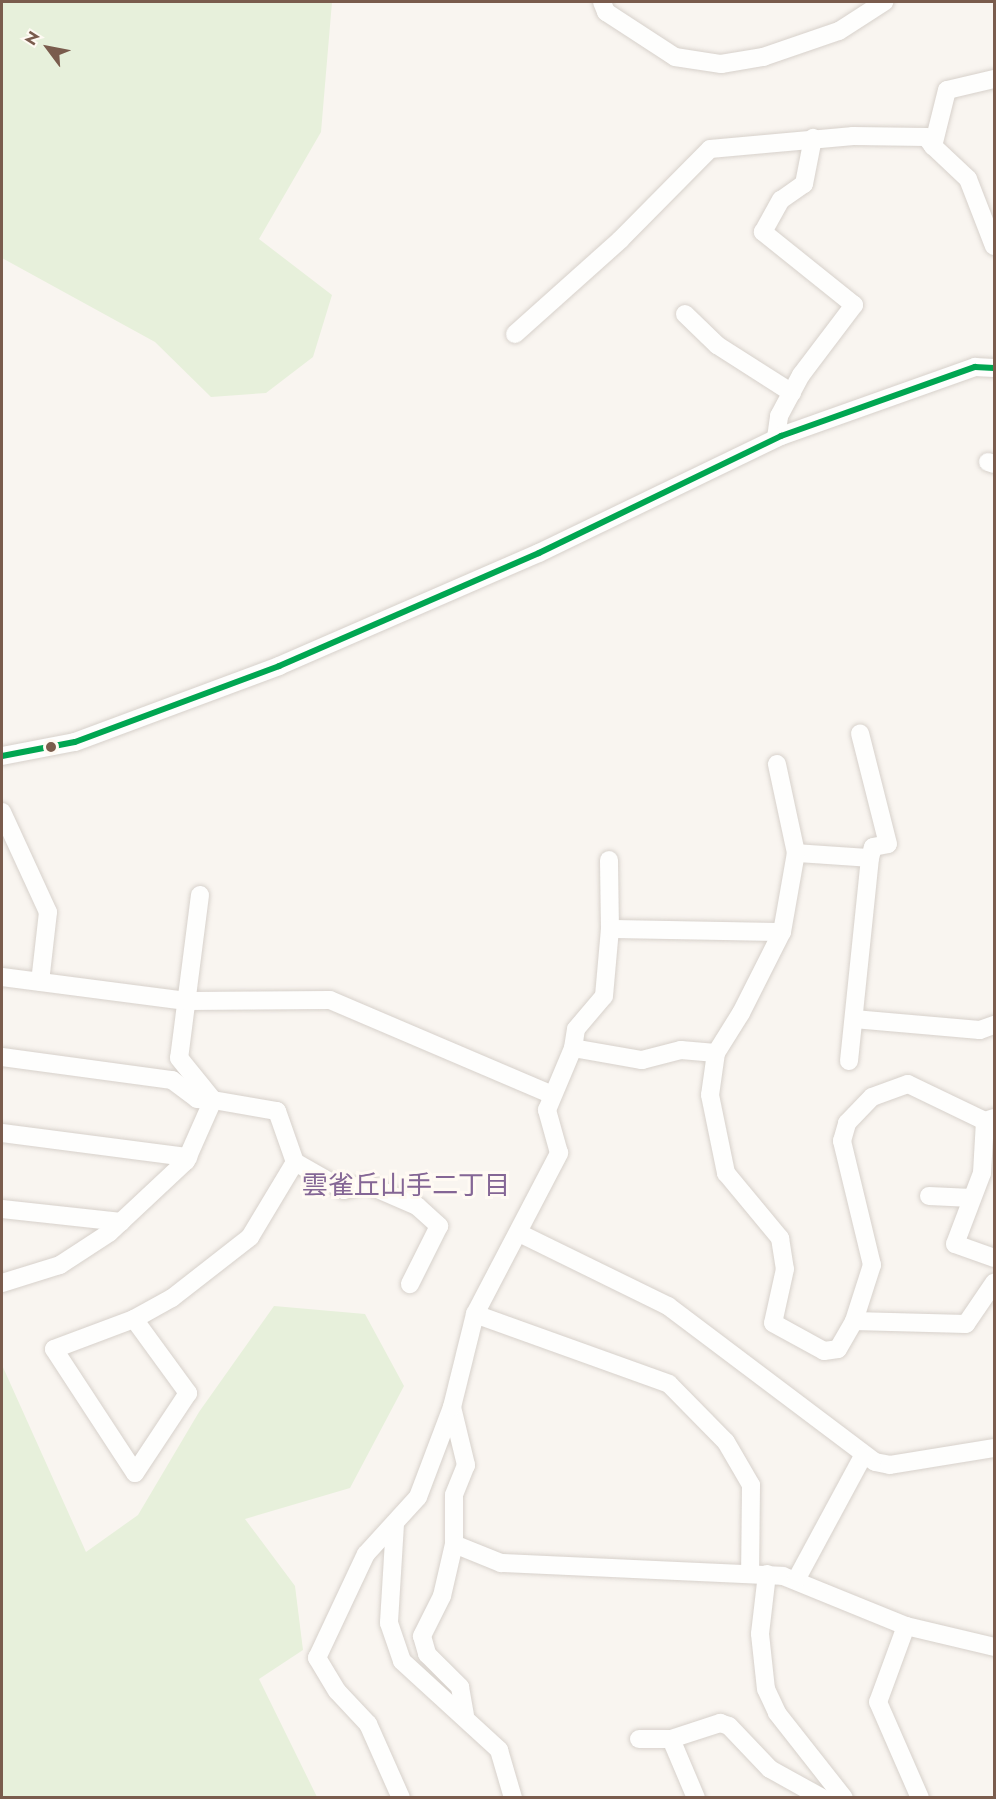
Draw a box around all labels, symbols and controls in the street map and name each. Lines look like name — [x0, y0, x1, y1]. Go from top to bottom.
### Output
north arrow — [18, 18, 78, 78]
text: N — [19, 27, 45, 50]
unlabelled marker — [45, 741, 57, 753]
district label: 雲雀丘山手二丁目 — [302, 1170, 510, 1202]

